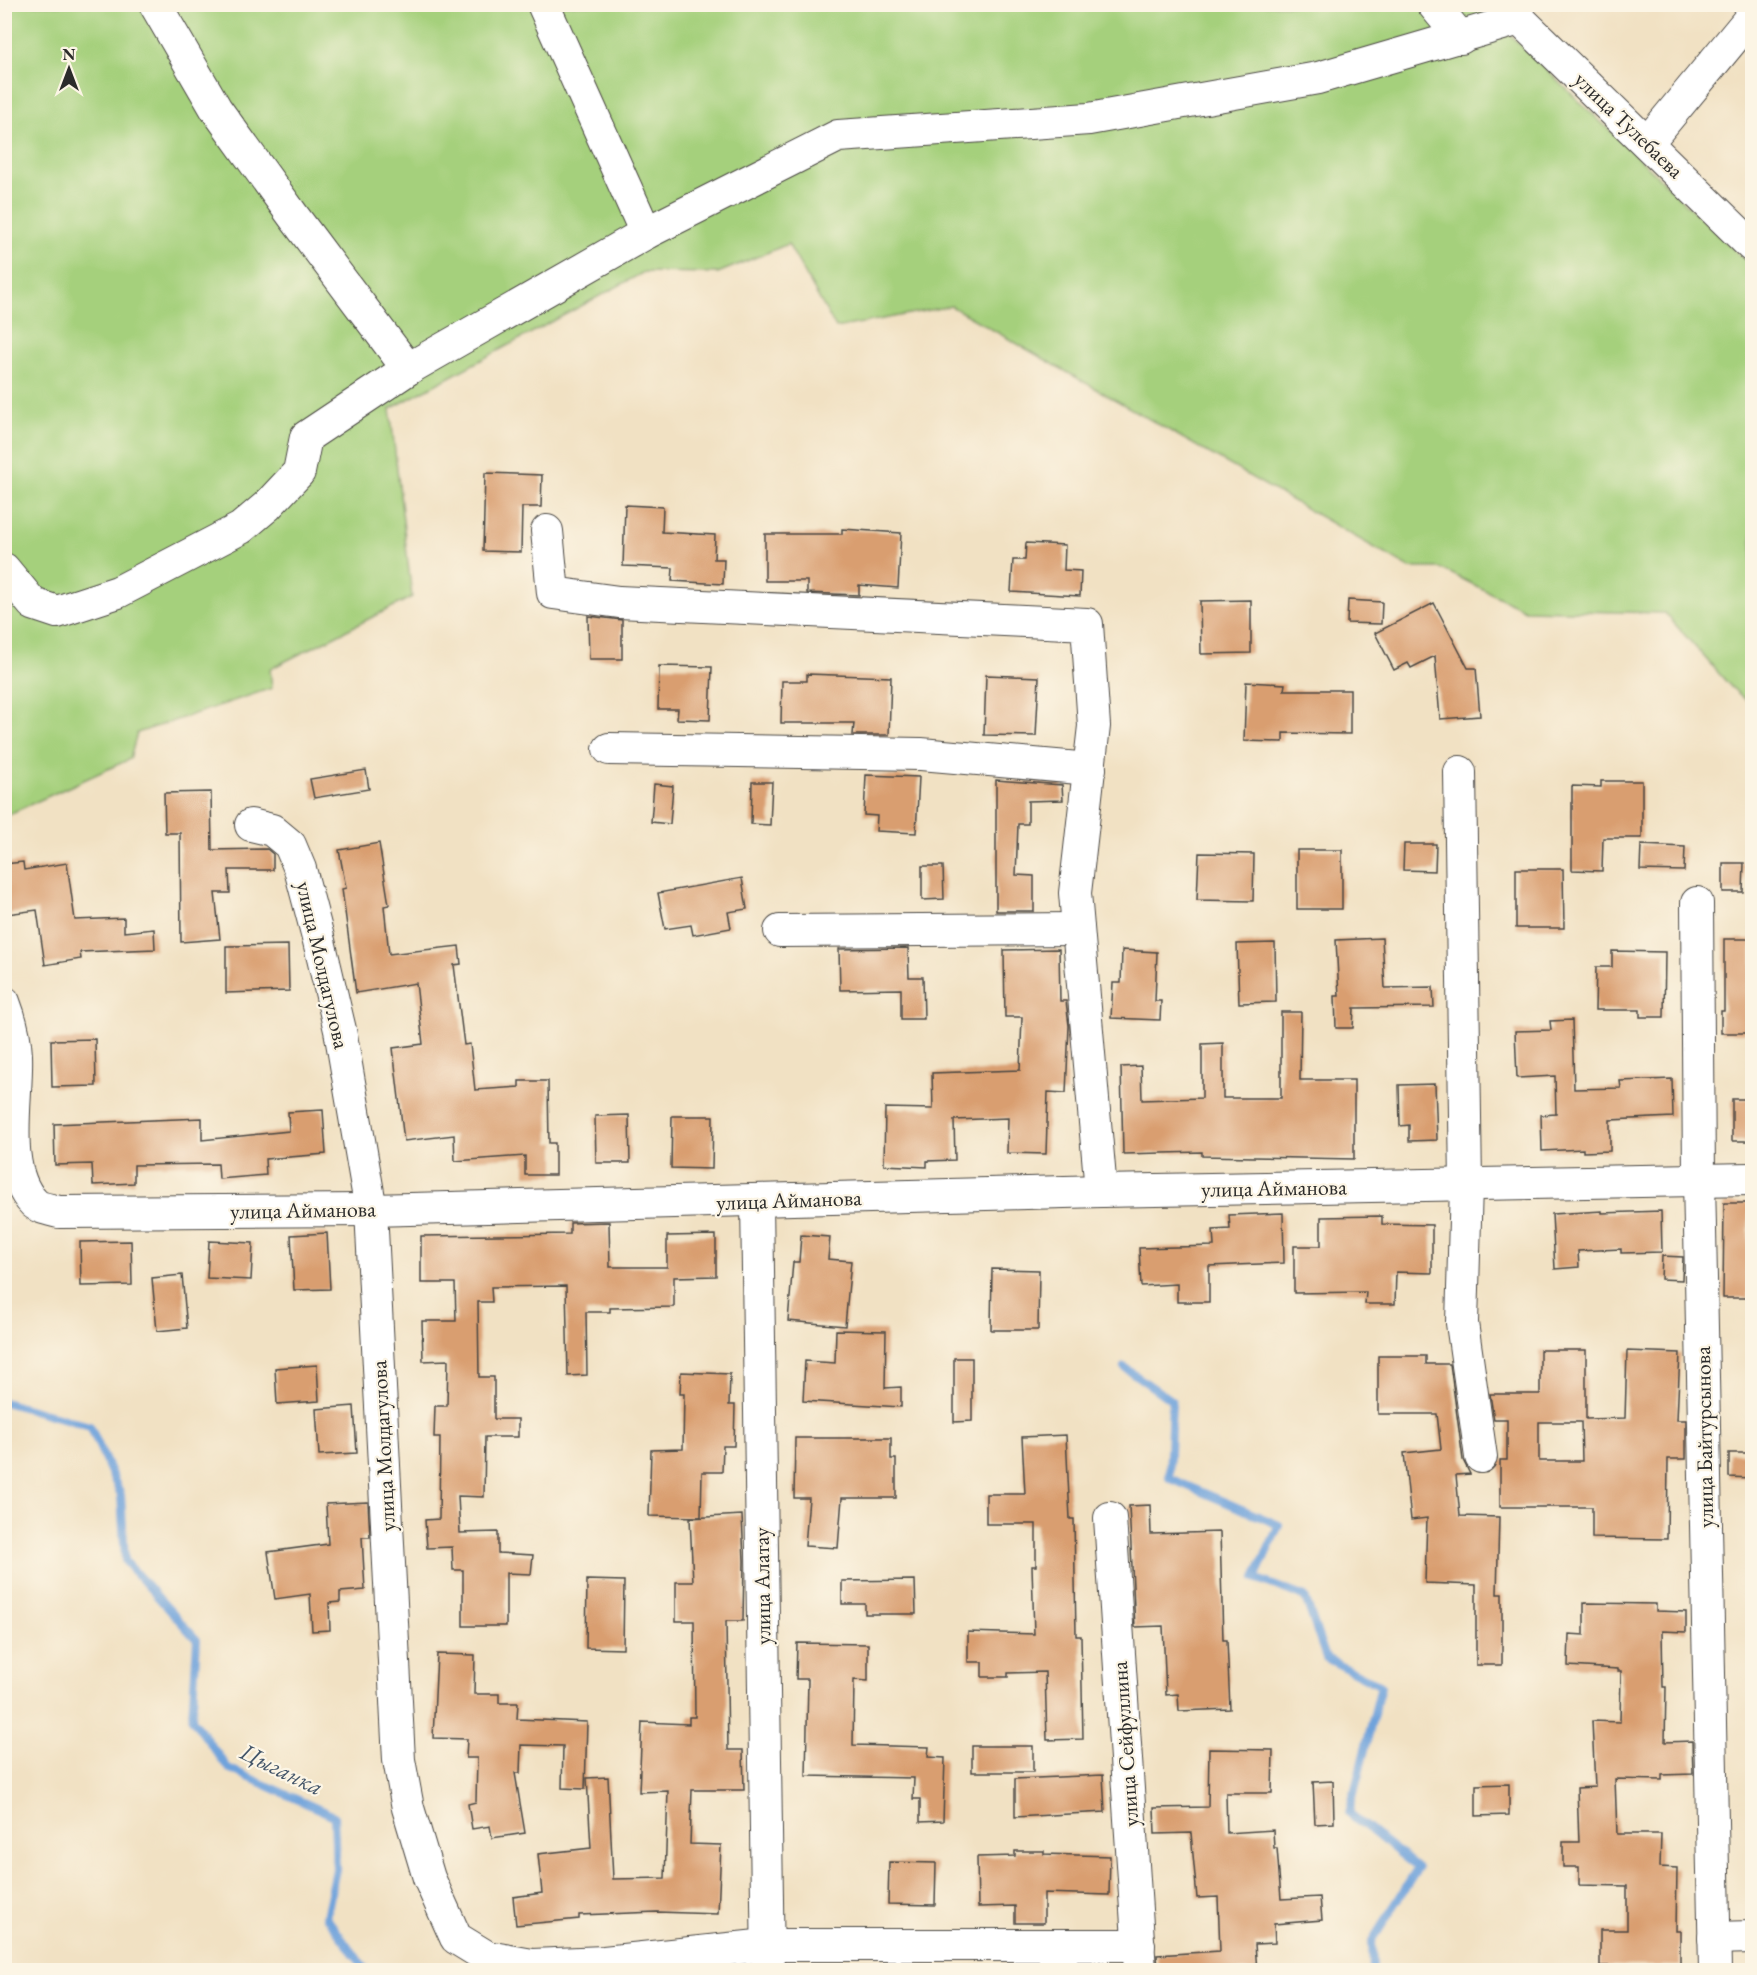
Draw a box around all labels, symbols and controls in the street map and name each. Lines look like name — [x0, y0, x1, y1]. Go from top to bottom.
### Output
north arrow — [39, 39, 99, 99]
text: N — [63, 44, 76, 65]
street label: улица Тулебаева — [1568, 65, 1690, 185]
street label: улица Молдагулова — [290, 878, 356, 1052]
street label: улица Айманова — [1201, 1172, 1347, 1204]
street label: улица Айманова — [716, 1183, 862, 1217]
street label: улица Айманова — [230, 1194, 376, 1226]
street label: улица Байтурсынова — [1688, 1346, 1720, 1528]
street label: улица Молдагулова — [364, 1359, 402, 1532]
street label: улица Алатау — [746, 1527, 778, 1645]
street label: улица Сейфуллина — [1105, 1660, 1145, 1828]
water label: Цыганка — [235, 1735, 328, 1802]

